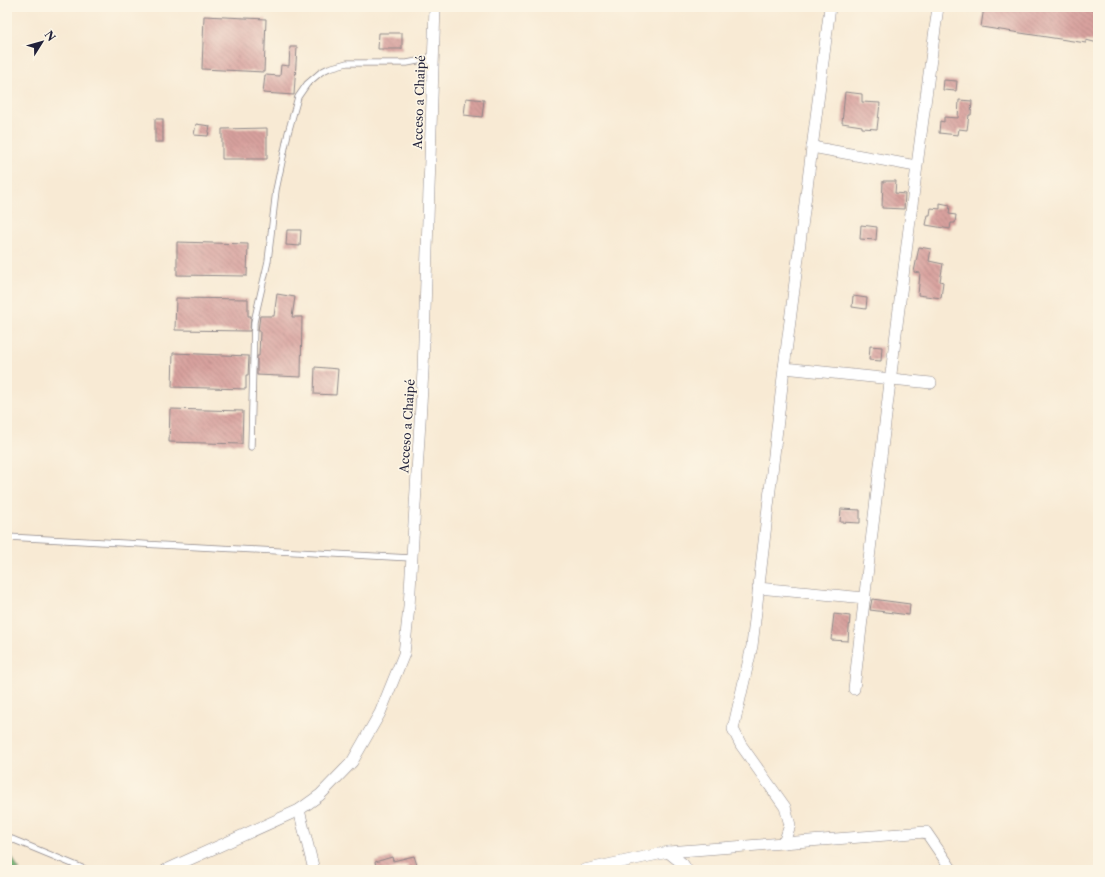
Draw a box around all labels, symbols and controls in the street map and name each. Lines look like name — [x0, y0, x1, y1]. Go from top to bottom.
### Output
north arrow — [22, 22, 62, 62]
text: N — [42, 28, 59, 44]
street label: Acceso a Chaipé — [410, 54, 428, 150]
street label: Acceso a Chaipé — [396, 378, 418, 474]

